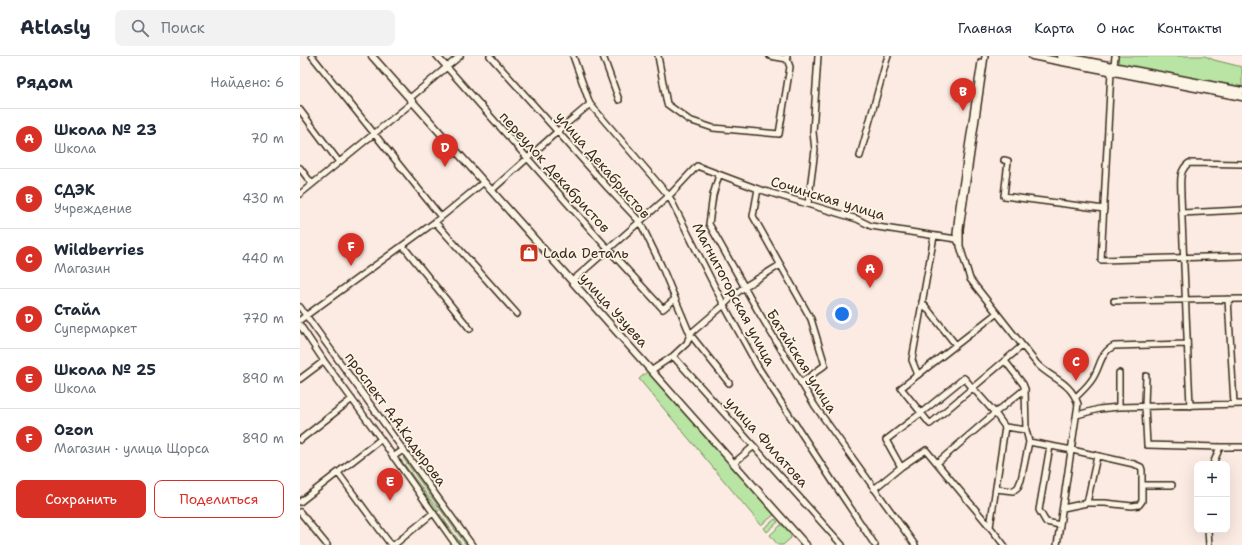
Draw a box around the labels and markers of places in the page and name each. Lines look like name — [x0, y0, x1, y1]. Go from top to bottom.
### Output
pin: B — [950, 78, 976, 111]
pin: D — [432, 134, 458, 167]
pin: F — [338, 233, 364, 266]
shop icon: Lada Dеталь — [518, 242, 540, 264]
place label: Lada Dеталь — [543, 244, 629, 262]
pin: A — [857, 255, 883, 288]
pin: C — [1063, 348, 1089, 381]
pin: E — [377, 468, 403, 501]

